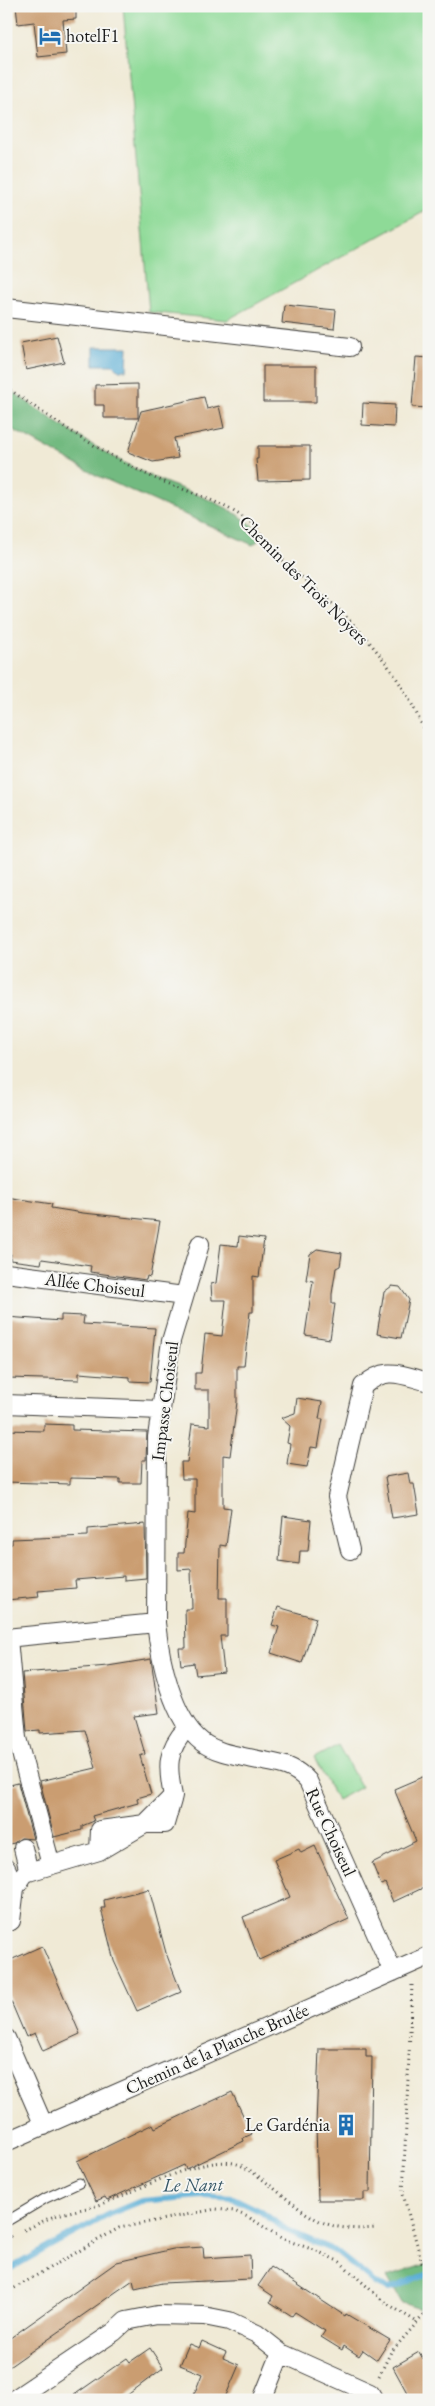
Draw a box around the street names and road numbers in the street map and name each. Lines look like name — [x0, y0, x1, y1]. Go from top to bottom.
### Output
street label: Chemin des Trois Noyers — [235, 510, 374, 649]
street label: Allée Choiseul — [43, 1267, 146, 1302]
street label: Impasse Choiseul — [146, 1340, 183, 1462]
street label: Rue Choiseul — [301, 1784, 362, 1880]
street label: Chemin de la Planche Brulée — [122, 1998, 312, 2099]

